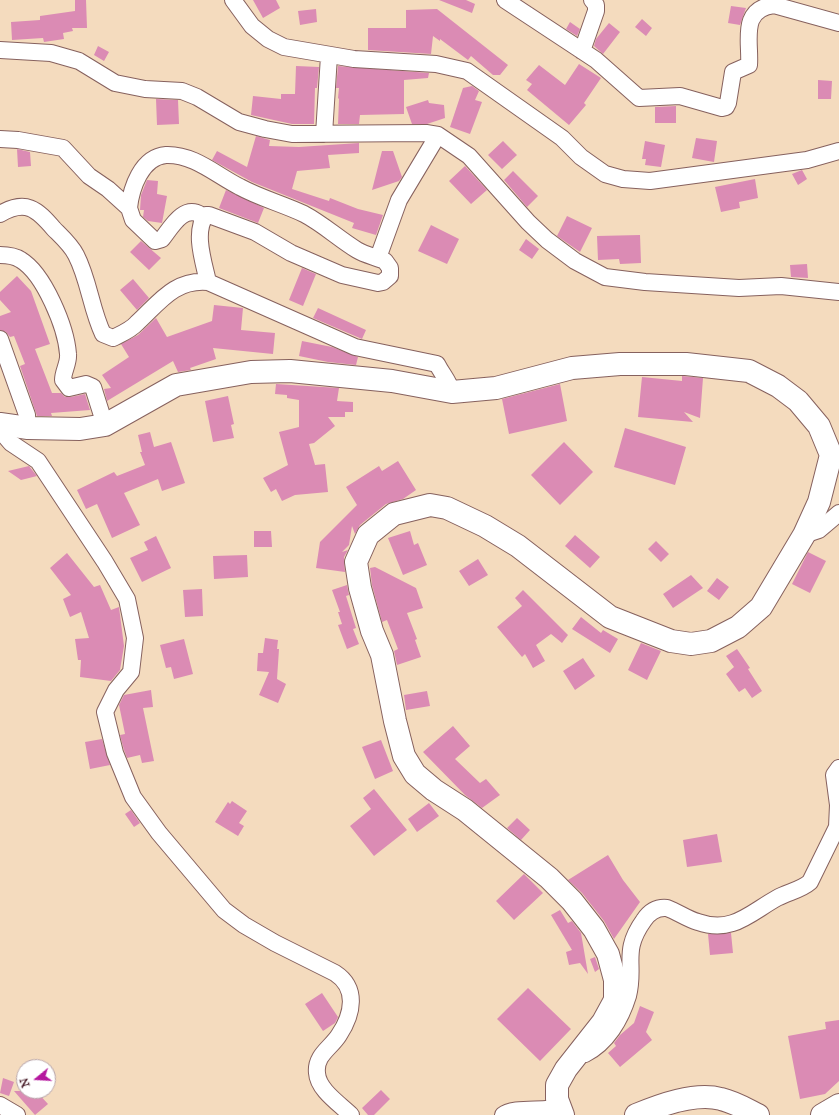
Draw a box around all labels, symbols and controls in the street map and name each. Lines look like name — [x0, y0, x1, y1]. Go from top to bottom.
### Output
north arrow — [16, 1059, 56, 1099]
text: N — [17, 1076, 33, 1089]

